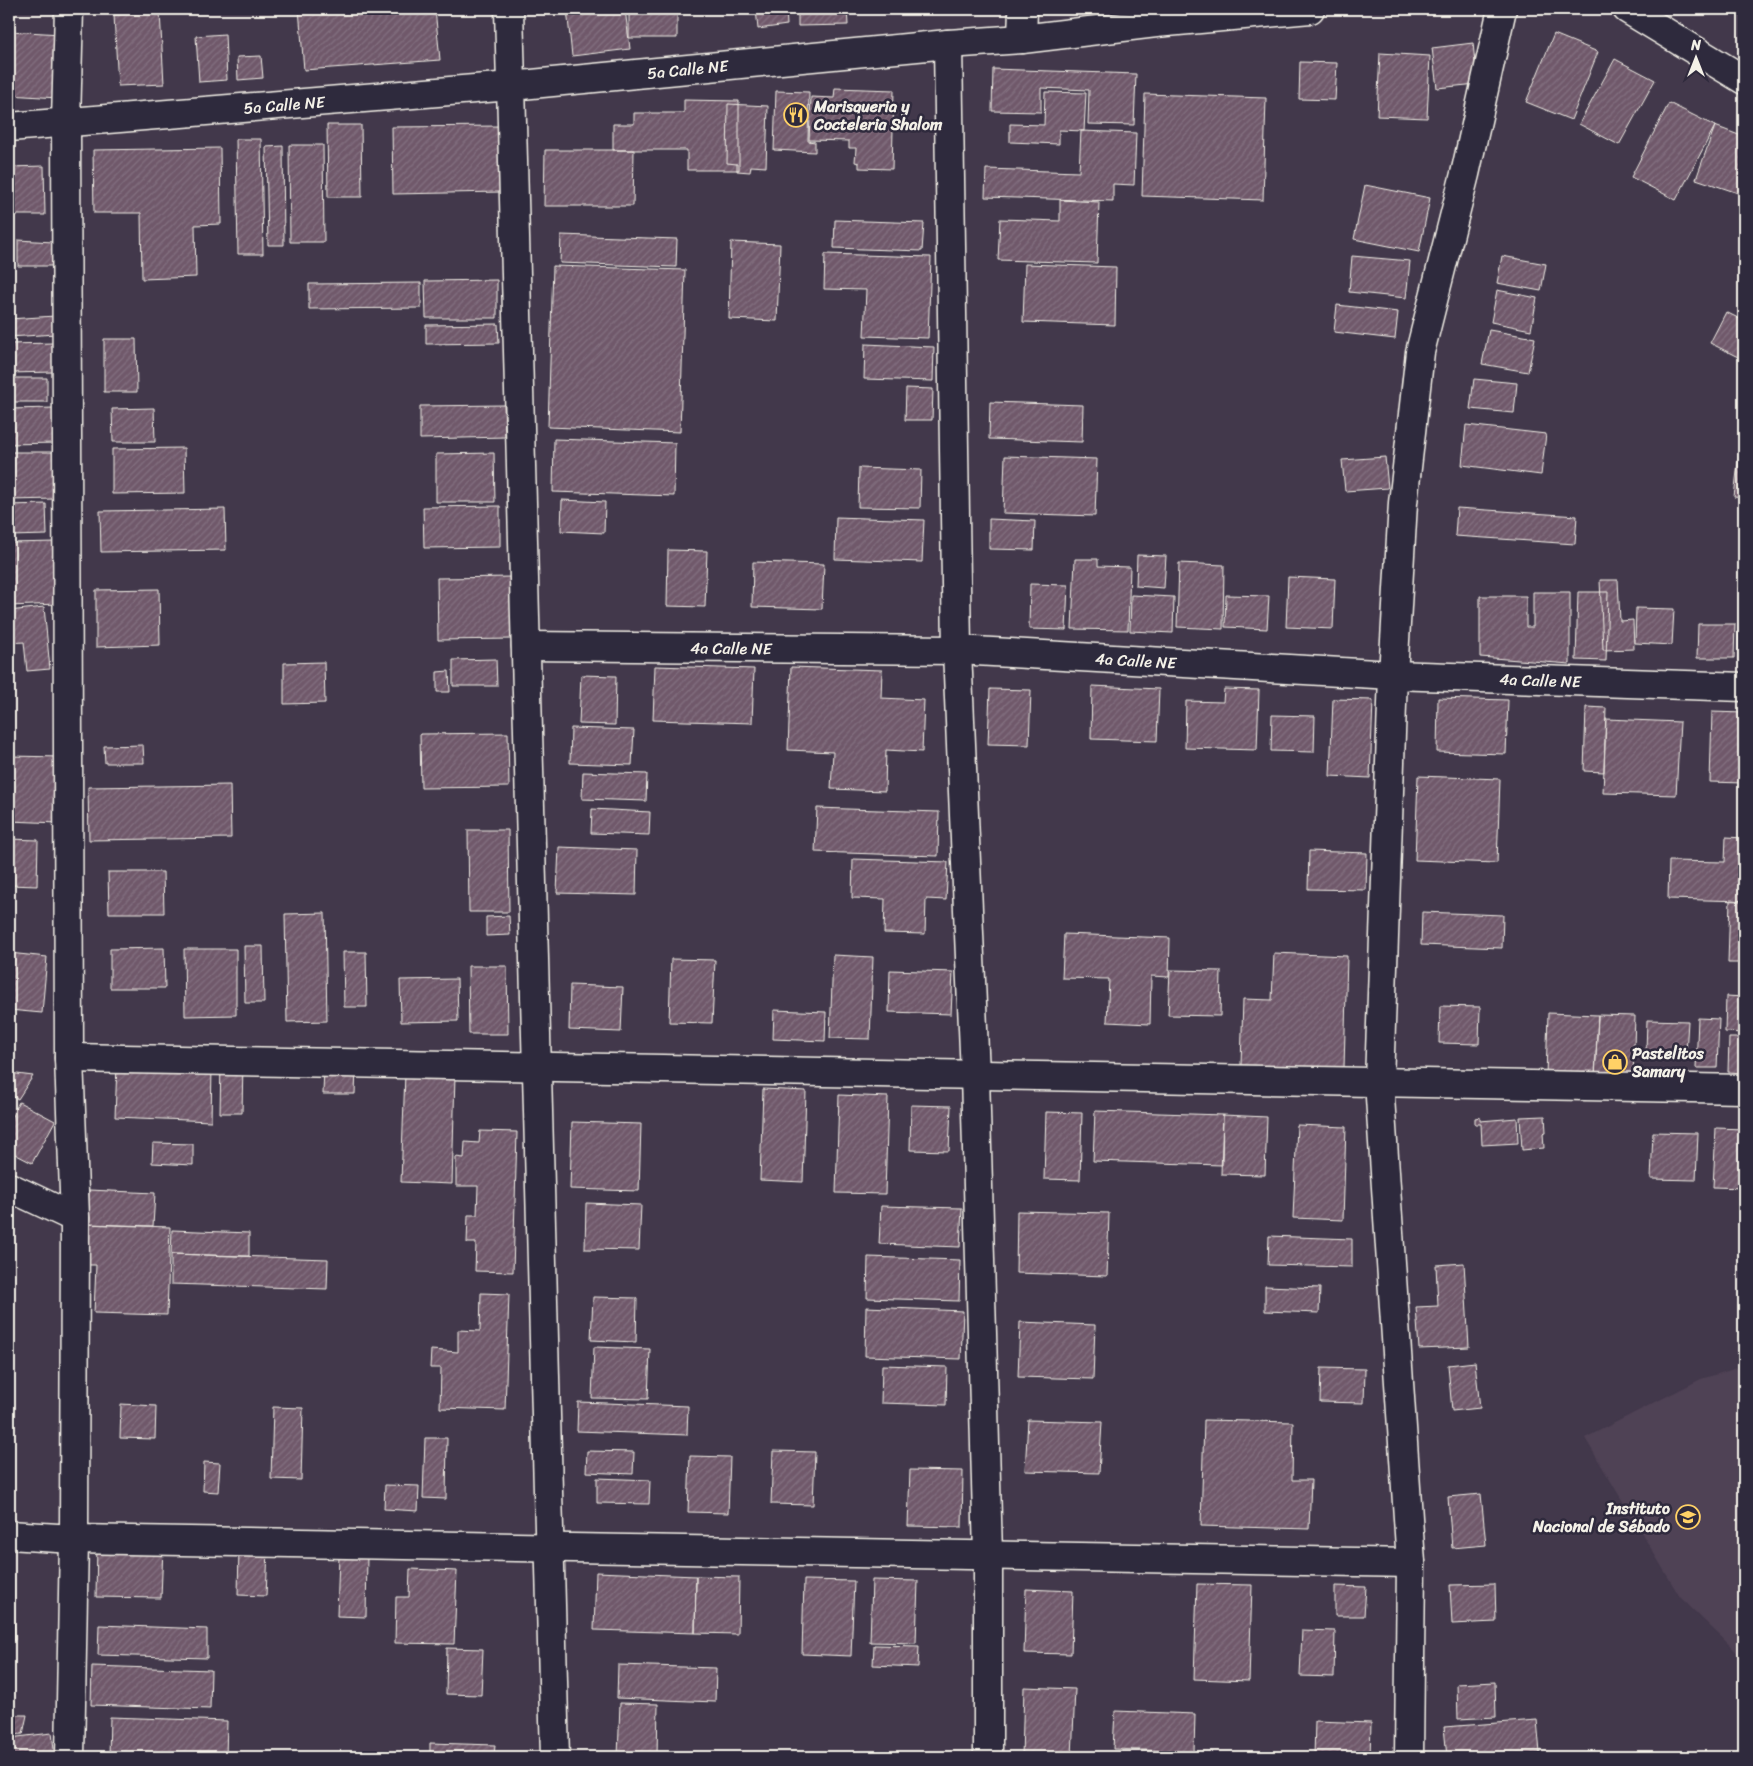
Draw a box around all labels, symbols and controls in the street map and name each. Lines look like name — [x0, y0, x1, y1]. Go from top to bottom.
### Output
north arrow — [1670, 32, 1720, 82]
text: N — [1690, 33, 1701, 58]
street label: 5a Calle NE — [646, 51, 730, 87]
street label: 5a Calle NE — [242, 87, 327, 122]
place label: Marisqueria y Cocteleria Shalom — [813, 92, 943, 139]
restaurant icon: Marisqueria y Cocteleria Shalom — [783, 102, 809, 128]
street label: 4a Calle NE — [690, 633, 773, 663]
street label: 4a Calle NE — [1094, 643, 1178, 677]
street label: 4a Calle NE — [1499, 664, 1582, 696]
place label: Pastelitos Samary — [1631, 1039, 1704, 1086]
shop icon: Pastelitos Samary — [1602, 1049, 1628, 1075]
place label: Instituto Nacional de Sébado — [1532, 1494, 1671, 1541]
school or university icon: Instituto Nacional de Sébado — [1675, 1504, 1701, 1530]

